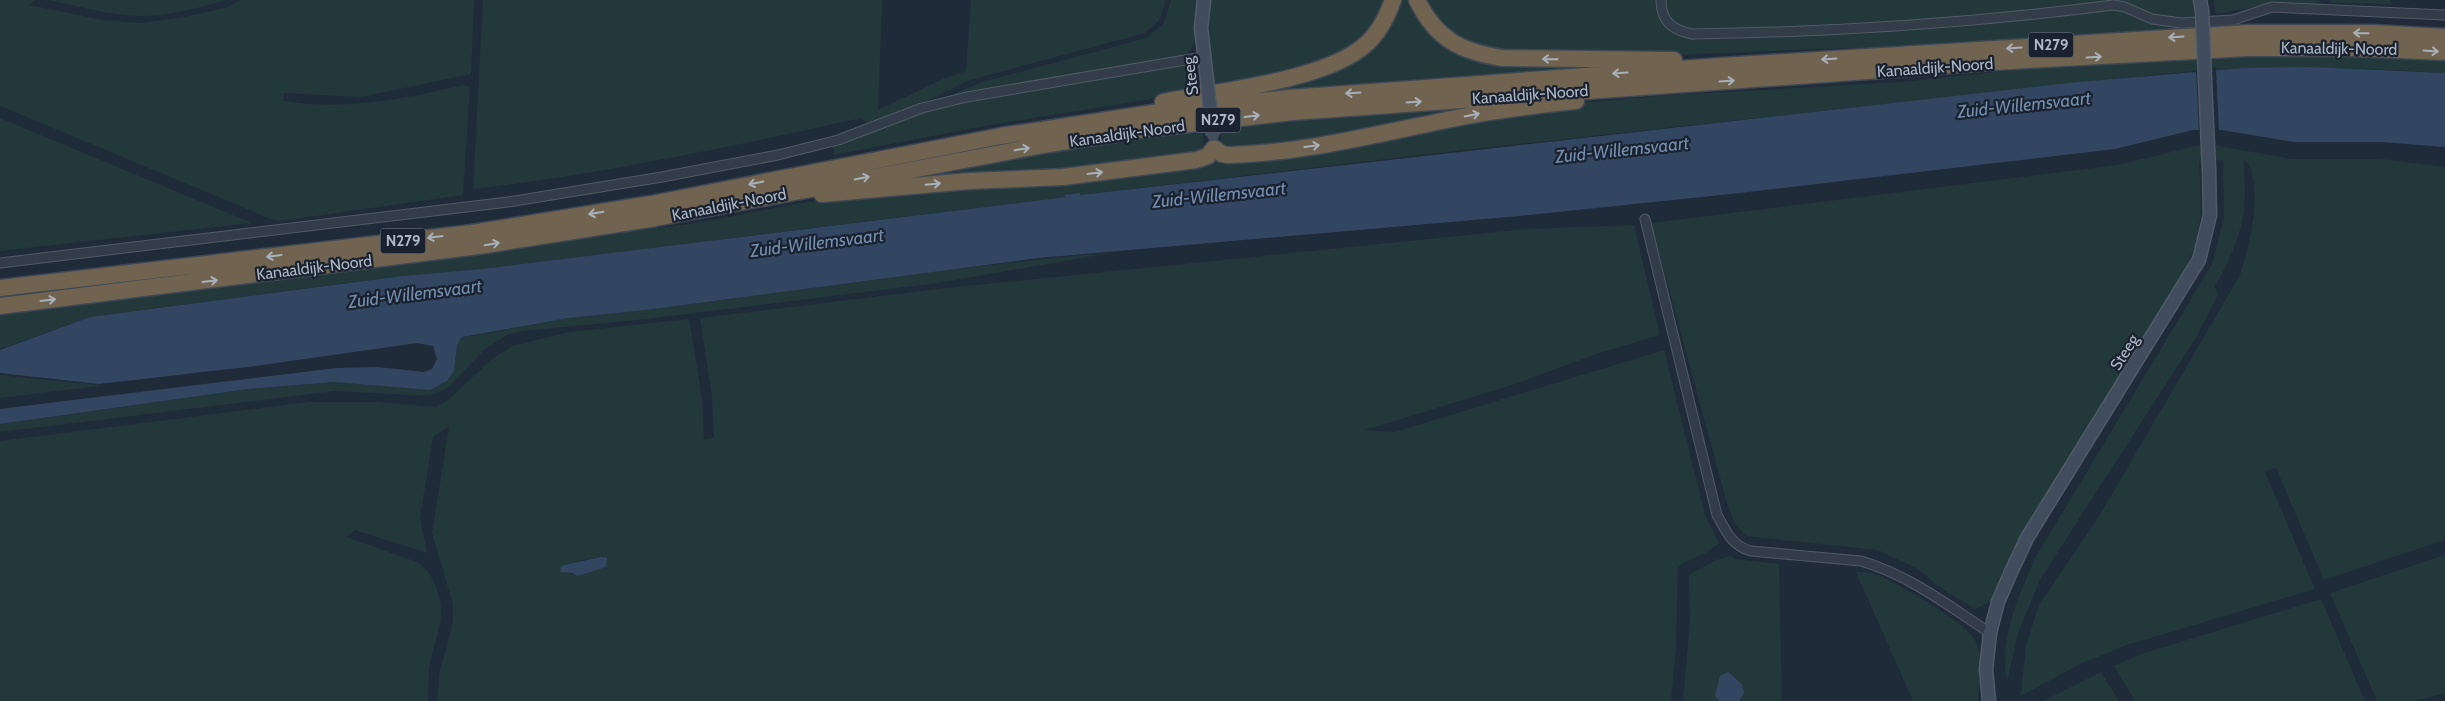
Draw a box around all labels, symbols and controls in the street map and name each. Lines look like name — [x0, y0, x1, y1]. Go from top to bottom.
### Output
one-way arrow — [2354, 28, 2370, 38]
road number: N279 — [2028, 32, 2074, 58]
one-way arrow — [2168, 33, 2184, 42]
street label: Kanaaldijk-Noord — [2281, 38, 2397, 59]
one-way arrow — [2006, 43, 2022, 52]
one-way arrow — [2422, 46, 2438, 56]
one-way arrow — [2086, 53, 2102, 62]
one-way arrow — [1543, 54, 1559, 64]
street label: Kanaaldijk-Noord — [1876, 54, 1994, 81]
street label: Steeg — [1179, 55, 1202, 96]
one-way arrow — [1822, 55, 1838, 64]
one-way arrow — [1612, 69, 1628, 78]
one-way arrow — [1719, 76, 1735, 85]
street label: Kanaaldijk-Noord — [1471, 81, 1589, 108]
water label: Zuid-Willemsvaart — [1955, 87, 2092, 123]
one-way arrow — [1346, 88, 1362, 98]
one-way arrow — [1405, 97, 1421, 106]
road number: N279 — [1196, 108, 1240, 132]
one-way arrow — [1463, 110, 1479, 120]
one-way arrow — [1244, 111, 1260, 121]
street label: Kanaaldijk-Noord — [1068, 116, 1186, 151]
water label: Zuid-Willemsvaart — [1553, 132, 1690, 168]
one-way arrow — [1304, 140, 1320, 150]
one-way arrow — [1013, 143, 1029, 153]
one-way arrow — [1087, 168, 1103, 178]
one-way arrow — [853, 172, 869, 182]
water label: Zuid-Willemsvaart — [1150, 177, 1287, 213]
one-way arrow — [748, 178, 764, 188]
one-way arrow — [925, 179, 941, 189]
street label: Kanaaldijk-Noord — [670, 184, 788, 225]
one-way arrow — [588, 208, 604, 218]
water label: Zuid-Willemsvaart — [748, 224, 885, 262]
road number: N279 — [380, 228, 426, 254]
one-way arrow — [428, 232, 444, 242]
one-way arrow — [484, 239, 500, 249]
street label: Kanaaldijk-Noord — [255, 251, 373, 284]
one-way arrow — [266, 251, 282, 261]
water label: Zuid-Willemsvaart — [346, 275, 483, 313]
one-way arrow — [201, 276, 217, 286]
one-way arrow — [40, 295, 56, 305]
street label: Steeg — [2106, 330, 2143, 374]

